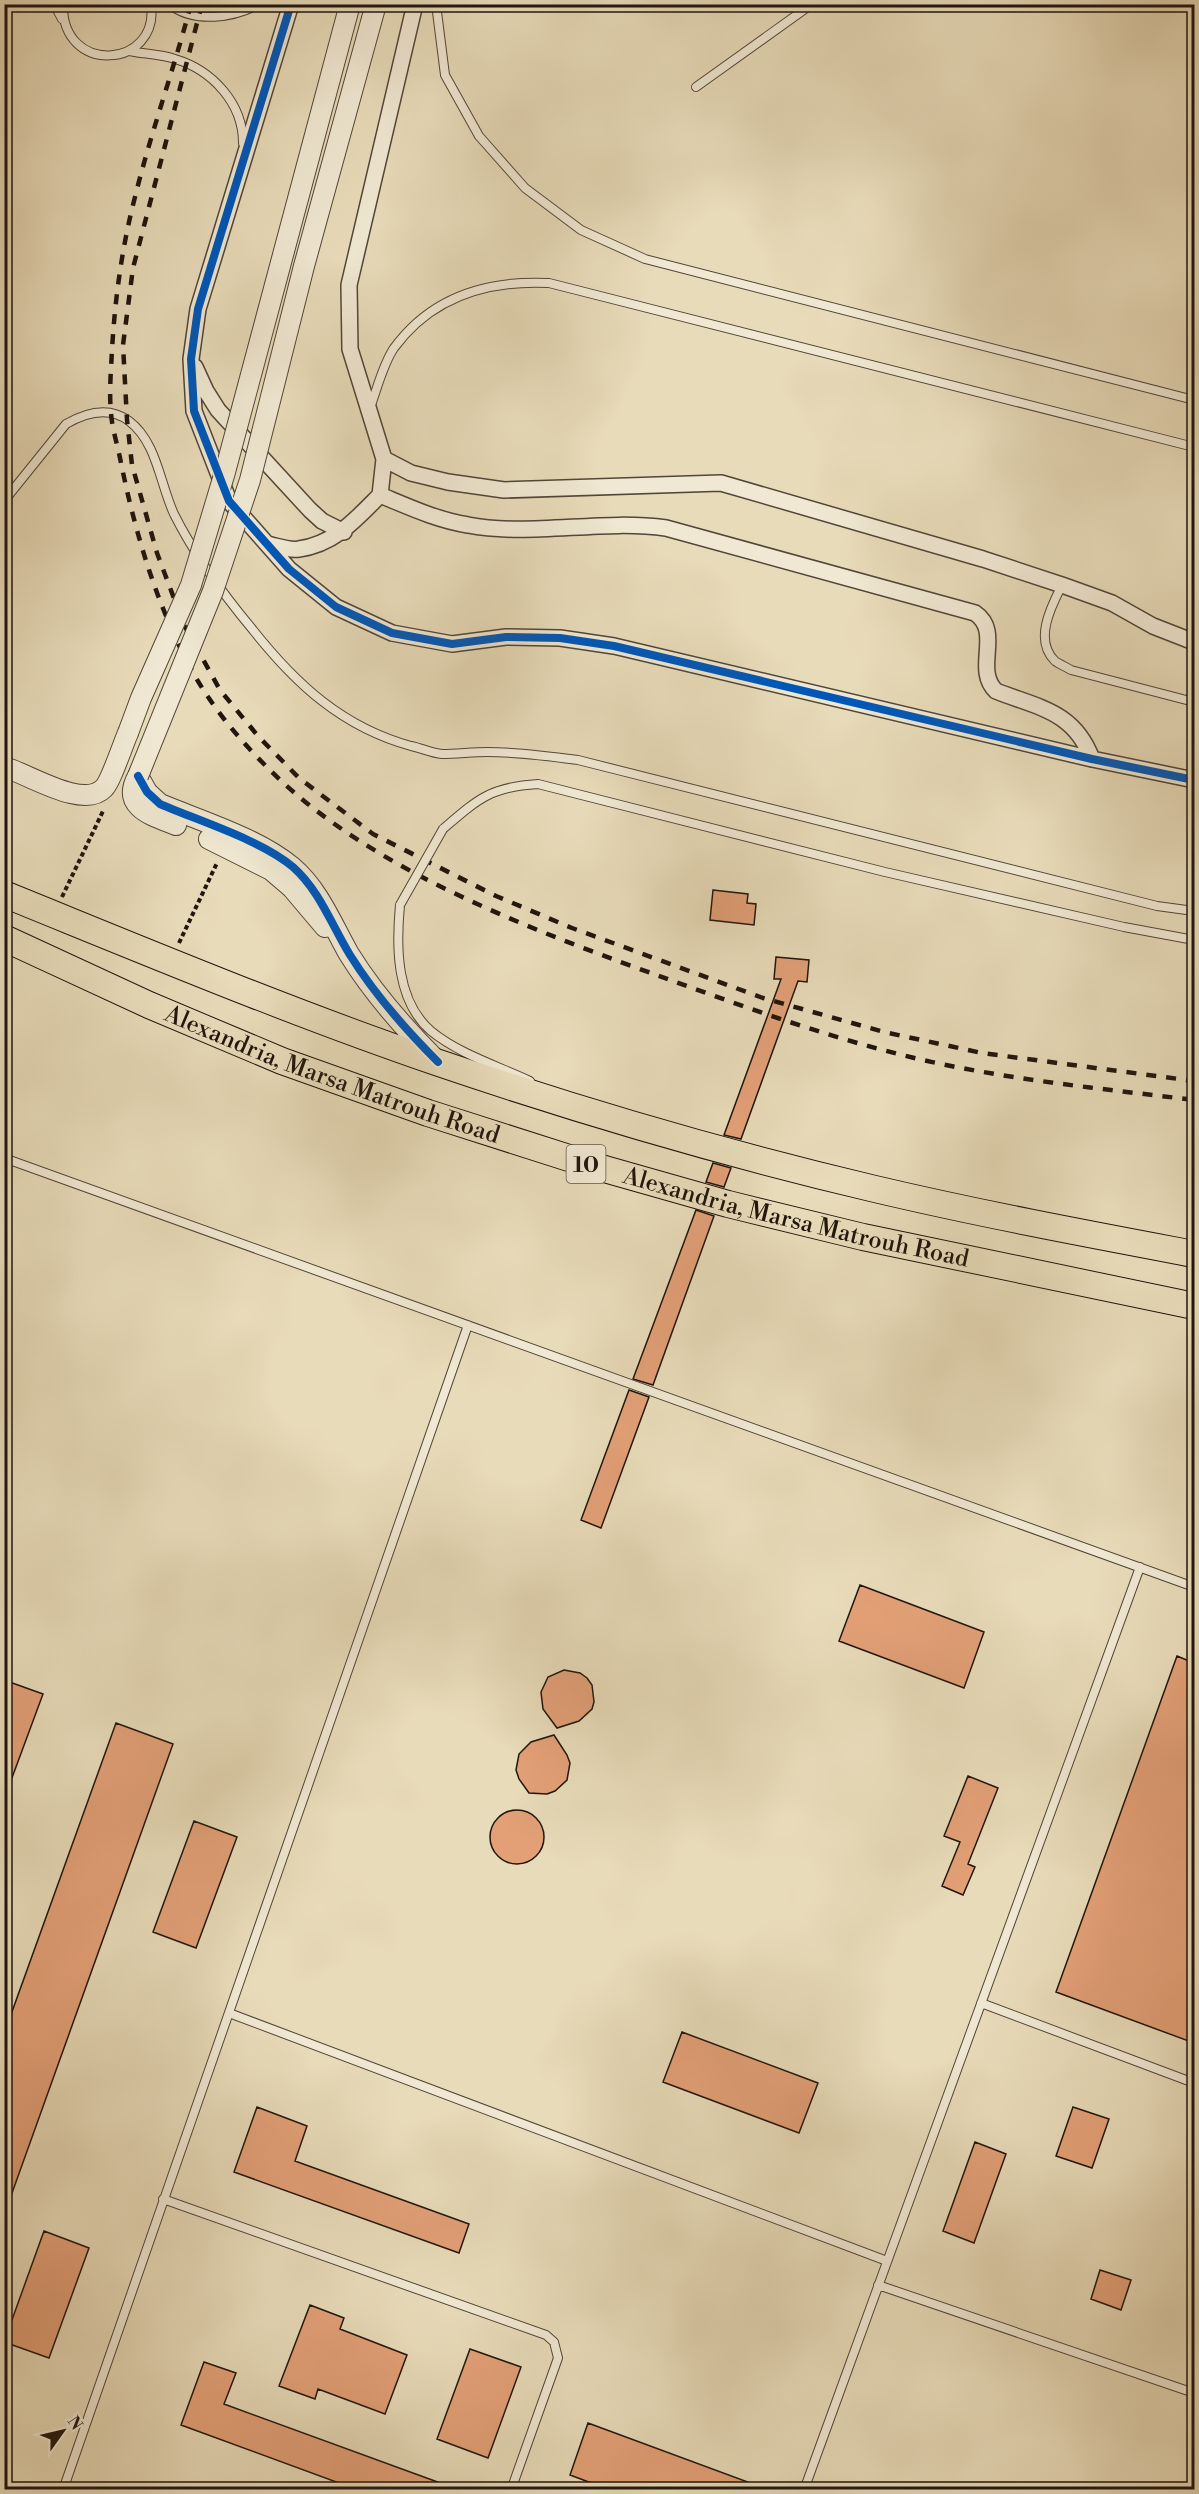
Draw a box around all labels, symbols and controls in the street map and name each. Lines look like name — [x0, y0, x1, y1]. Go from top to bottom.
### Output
street label: Alexandria, Marsa Matrouh Road — [159, 999, 504, 1151]
road number: 10 — [566, 1145, 606, 1183]
street label: Alexandria, Marsa Matrouh Road — [619, 1161, 972, 1275]
north arrow — [33, 2401, 93, 2461]
text: N — [63, 2412, 87, 2434]

